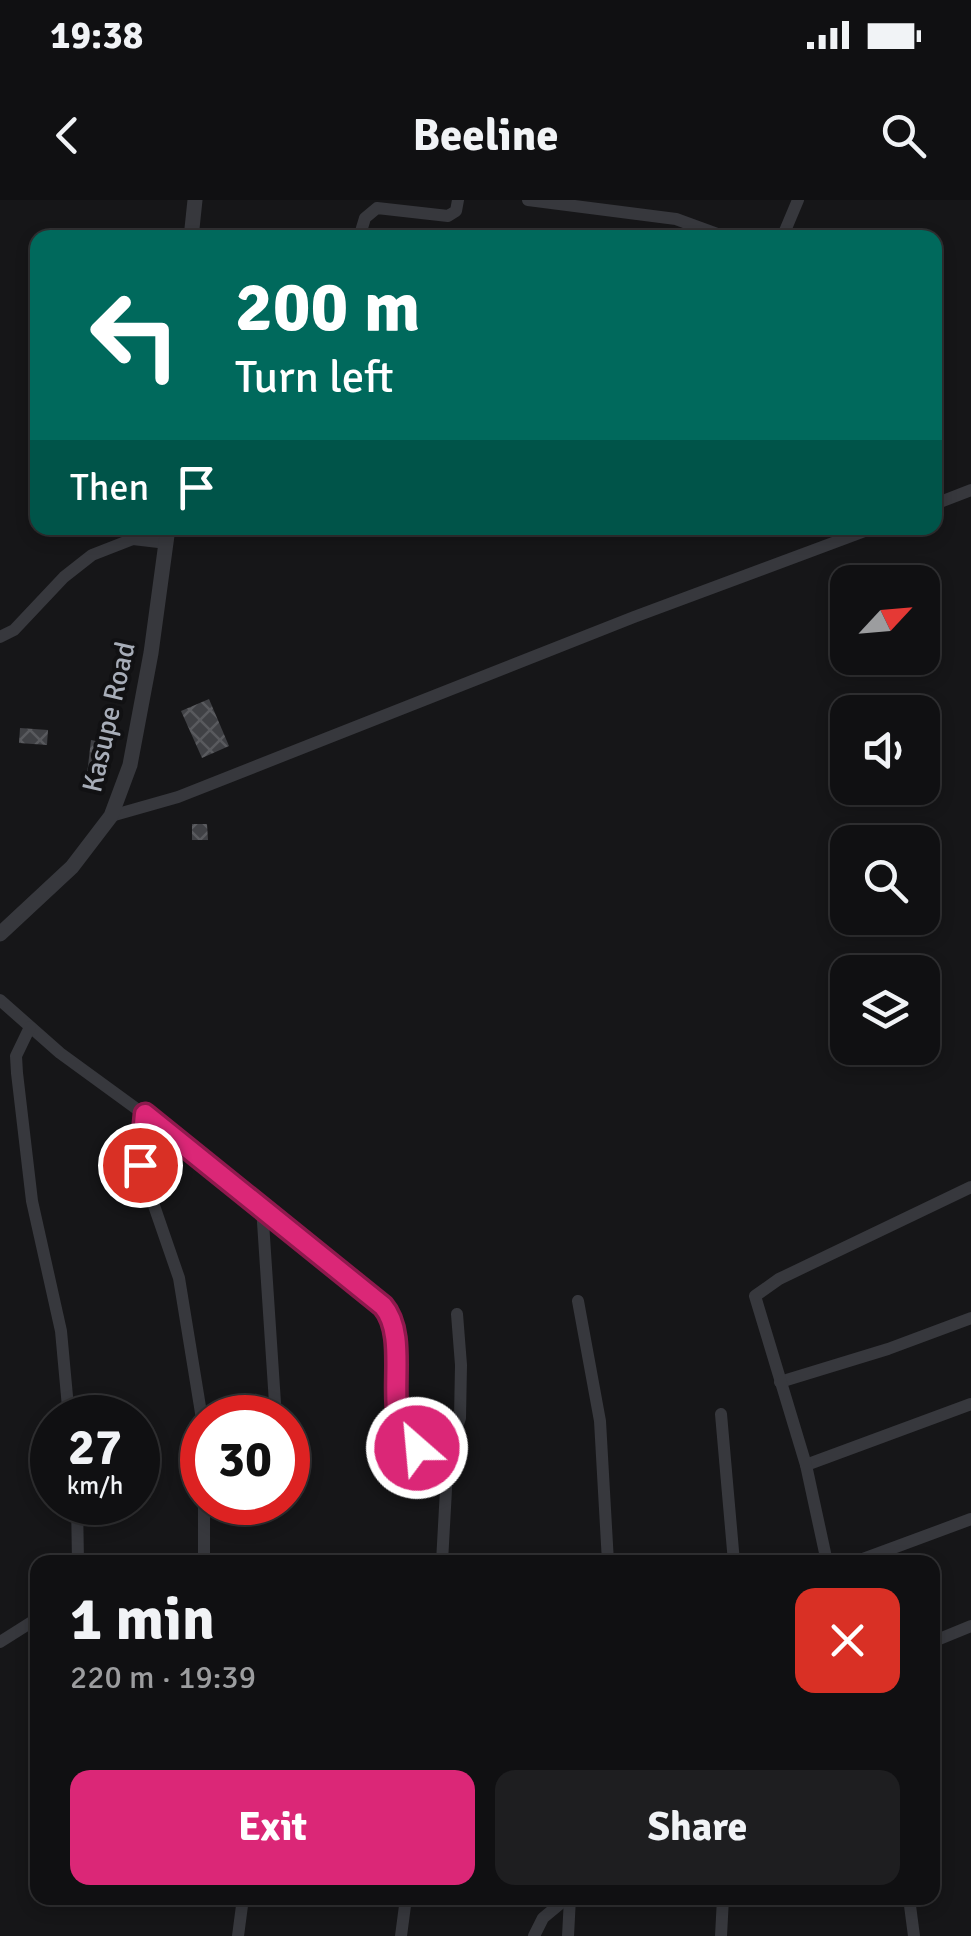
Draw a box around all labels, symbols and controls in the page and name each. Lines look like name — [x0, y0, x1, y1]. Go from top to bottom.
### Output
text: 19:38 — [50, 12, 143, 59]
icon: back — [40, 108, 95, 163]
text: Beeline — [412, 108, 559, 163]
icon: search — [876, 108, 931, 163]
text: 200 m — [235, 264, 420, 350]
icon: left — [70, 270, 200, 400]
text: Turn left — [235, 350, 394, 405]
icon: arrive — [169, 460, 224, 515]
text: Then — [70, 464, 149, 511]
north arrow — [830, 565, 940, 675]
map controls — [830, 565, 940, 1065]
street label: Kasupe Road — [75, 638, 143, 796]
button: sound — [830, 695, 940, 805]
button: search — [830, 825, 940, 935]
button: layers — [830, 955, 940, 1065]
pin — [98, 1123, 183, 1208]
icon: arrive — [113, 1138, 168, 1193]
speed limit sign: 30 — [180, 1395, 310, 1525]
position arrow — [365, 1396, 469, 1500]
text: 27 — [68, 1417, 122, 1479]
text: km/h — [67, 1470, 123, 1501]
text: 1 min — [70, 1583, 215, 1657]
button: close — [795, 1588, 900, 1693]
text: 220 m · 19:39 — [70, 1658, 256, 1697]
button: Exit — [70, 1770, 475, 1885]
button: Share — [495, 1770, 900, 1885]

